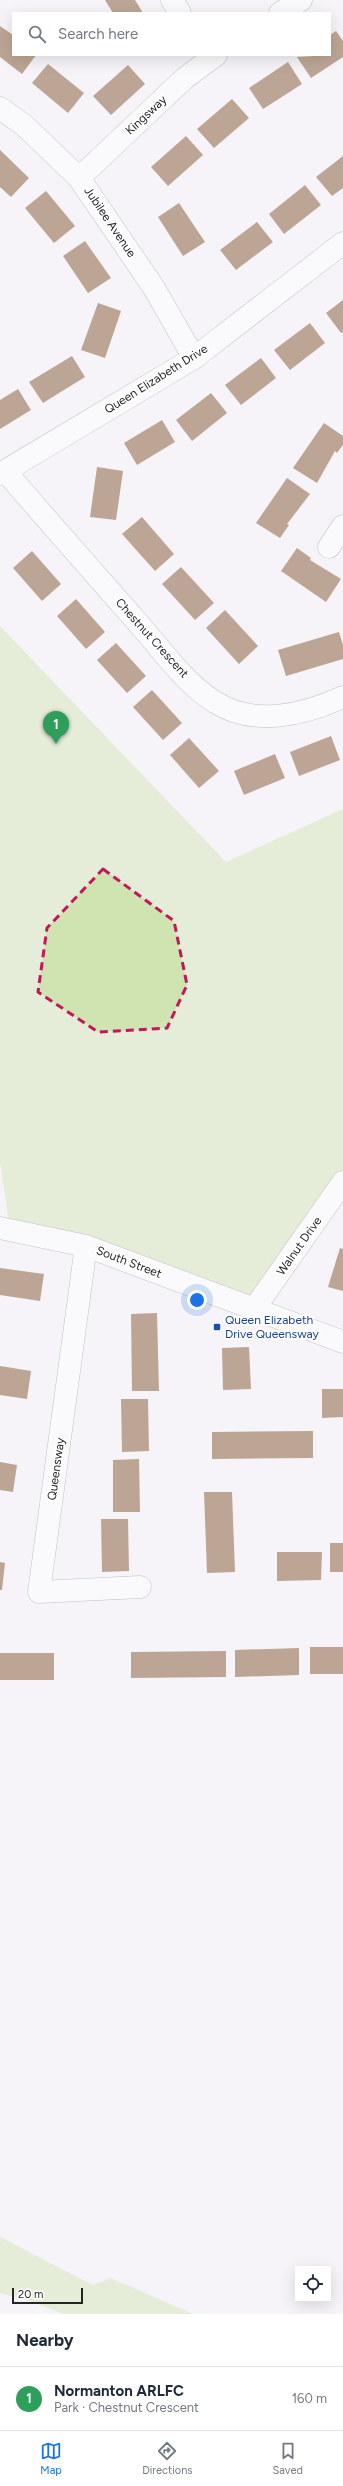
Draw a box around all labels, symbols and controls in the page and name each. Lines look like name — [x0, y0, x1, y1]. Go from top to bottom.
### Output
search box — [12, 12, 331, 56]
icon: search — [26, 23, 48, 45]
text: Search here — [58, 25, 138, 43]
street label: Kingsway — [123, 92, 170, 138]
street label: Jubilee Avenue — [81, 184, 139, 260]
street label: Queen Elizabeth Drive — [102, 341, 211, 416]
street label: Chestnut Crescent — [113, 595, 192, 681]
pin: 1 — [43, 711, 69, 744]
street label: Walnut Drive — [274, 1214, 325, 1278]
street label: South Street — [94, 1243, 164, 1281]
your location — [187, 1290, 207, 1310]
place label: Queen Elizabeth Drive Queensway — [225, 1313, 319, 1341]
marker: Queen Elizabeth Drive Queensway — [212, 1322, 222, 1332]
street label: Queensway — [45, 1436, 67, 1501]
map controls — [295, 2266, 331, 2302]
button: locate — [295, 2266, 331, 2302]
scale bar — [12, 2286, 83, 2305]
text: 20 m — [18, 2288, 43, 2301]
text: Nearby — [16, 2330, 74, 2350]
text: Normanton ARLFC — [54, 2382, 184, 2400]
text: 1 — [26, 2391, 32, 2406]
text: 160 m — [292, 2391, 327, 2406]
text: Park · Chestnut Crescent — [54, 2400, 199, 2415]
tab: Map — [40, 2440, 62, 2477]
tab: Directions — [142, 2440, 192, 2477]
tab: Saved — [273, 2440, 303, 2477]

